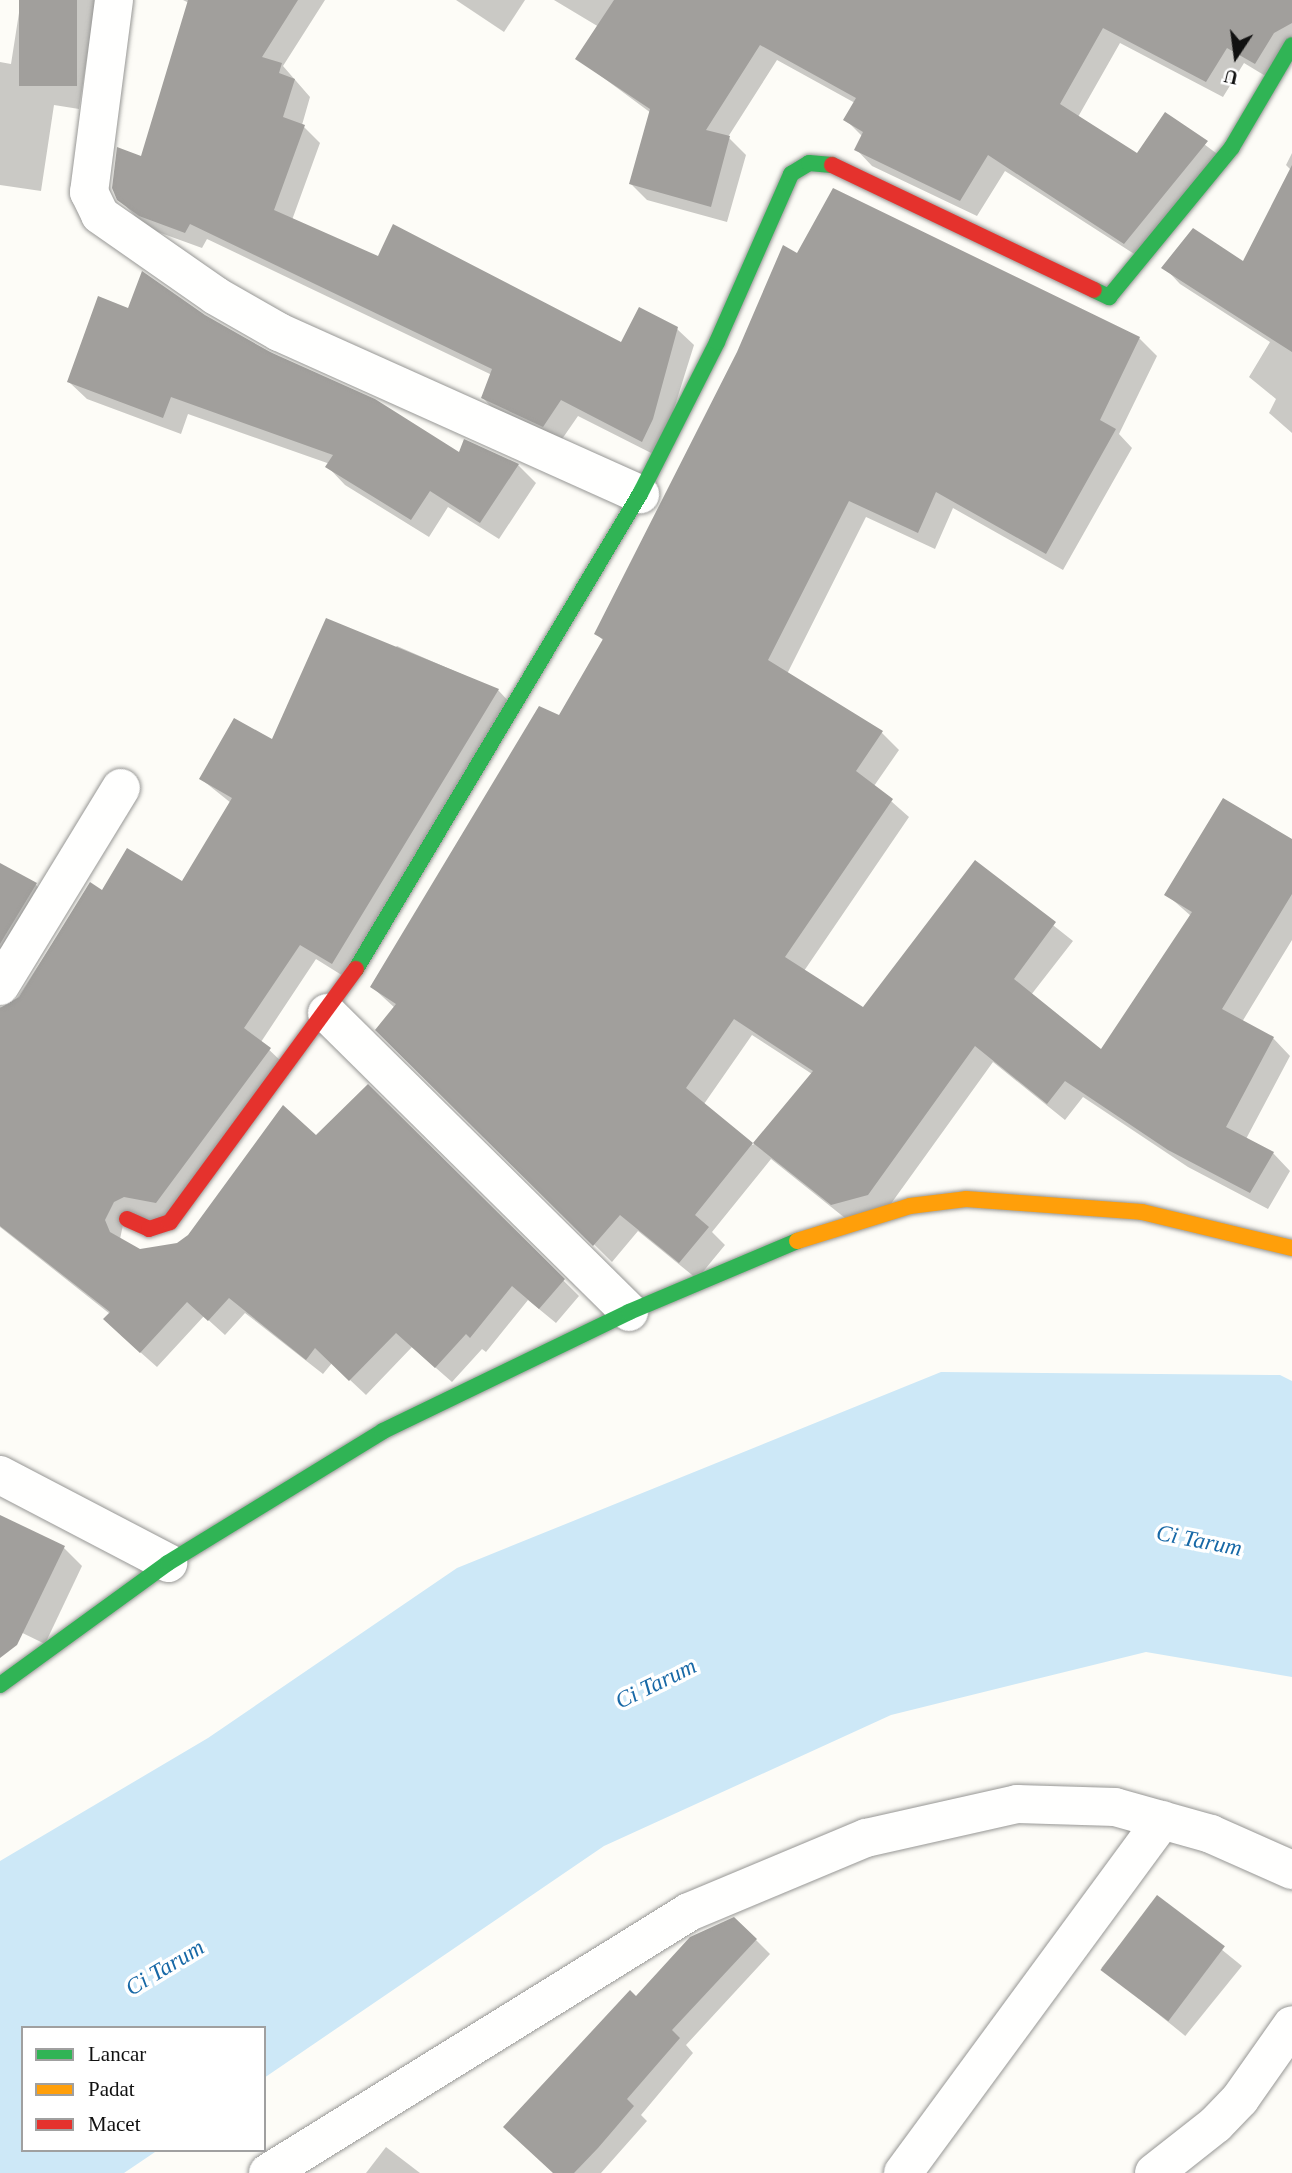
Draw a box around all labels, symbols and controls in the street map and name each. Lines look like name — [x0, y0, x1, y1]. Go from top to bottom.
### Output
north arrow — [1201, 21, 1271, 91]
text: U — [1222, 65, 1240, 89]
water label: Ci Tarum — [1154, 1519, 1244, 1563]
water label: Ci Tarum — [611, 1653, 701, 1715]
water label: Ci Tarum — [121, 1934, 209, 2002]
legend — [21, 2026, 266, 2152]
text: Lancar — [88, 2042, 146, 2066]
text: Padat — [88, 2077, 135, 2101]
text: Macet — [88, 2112, 140, 2136]

